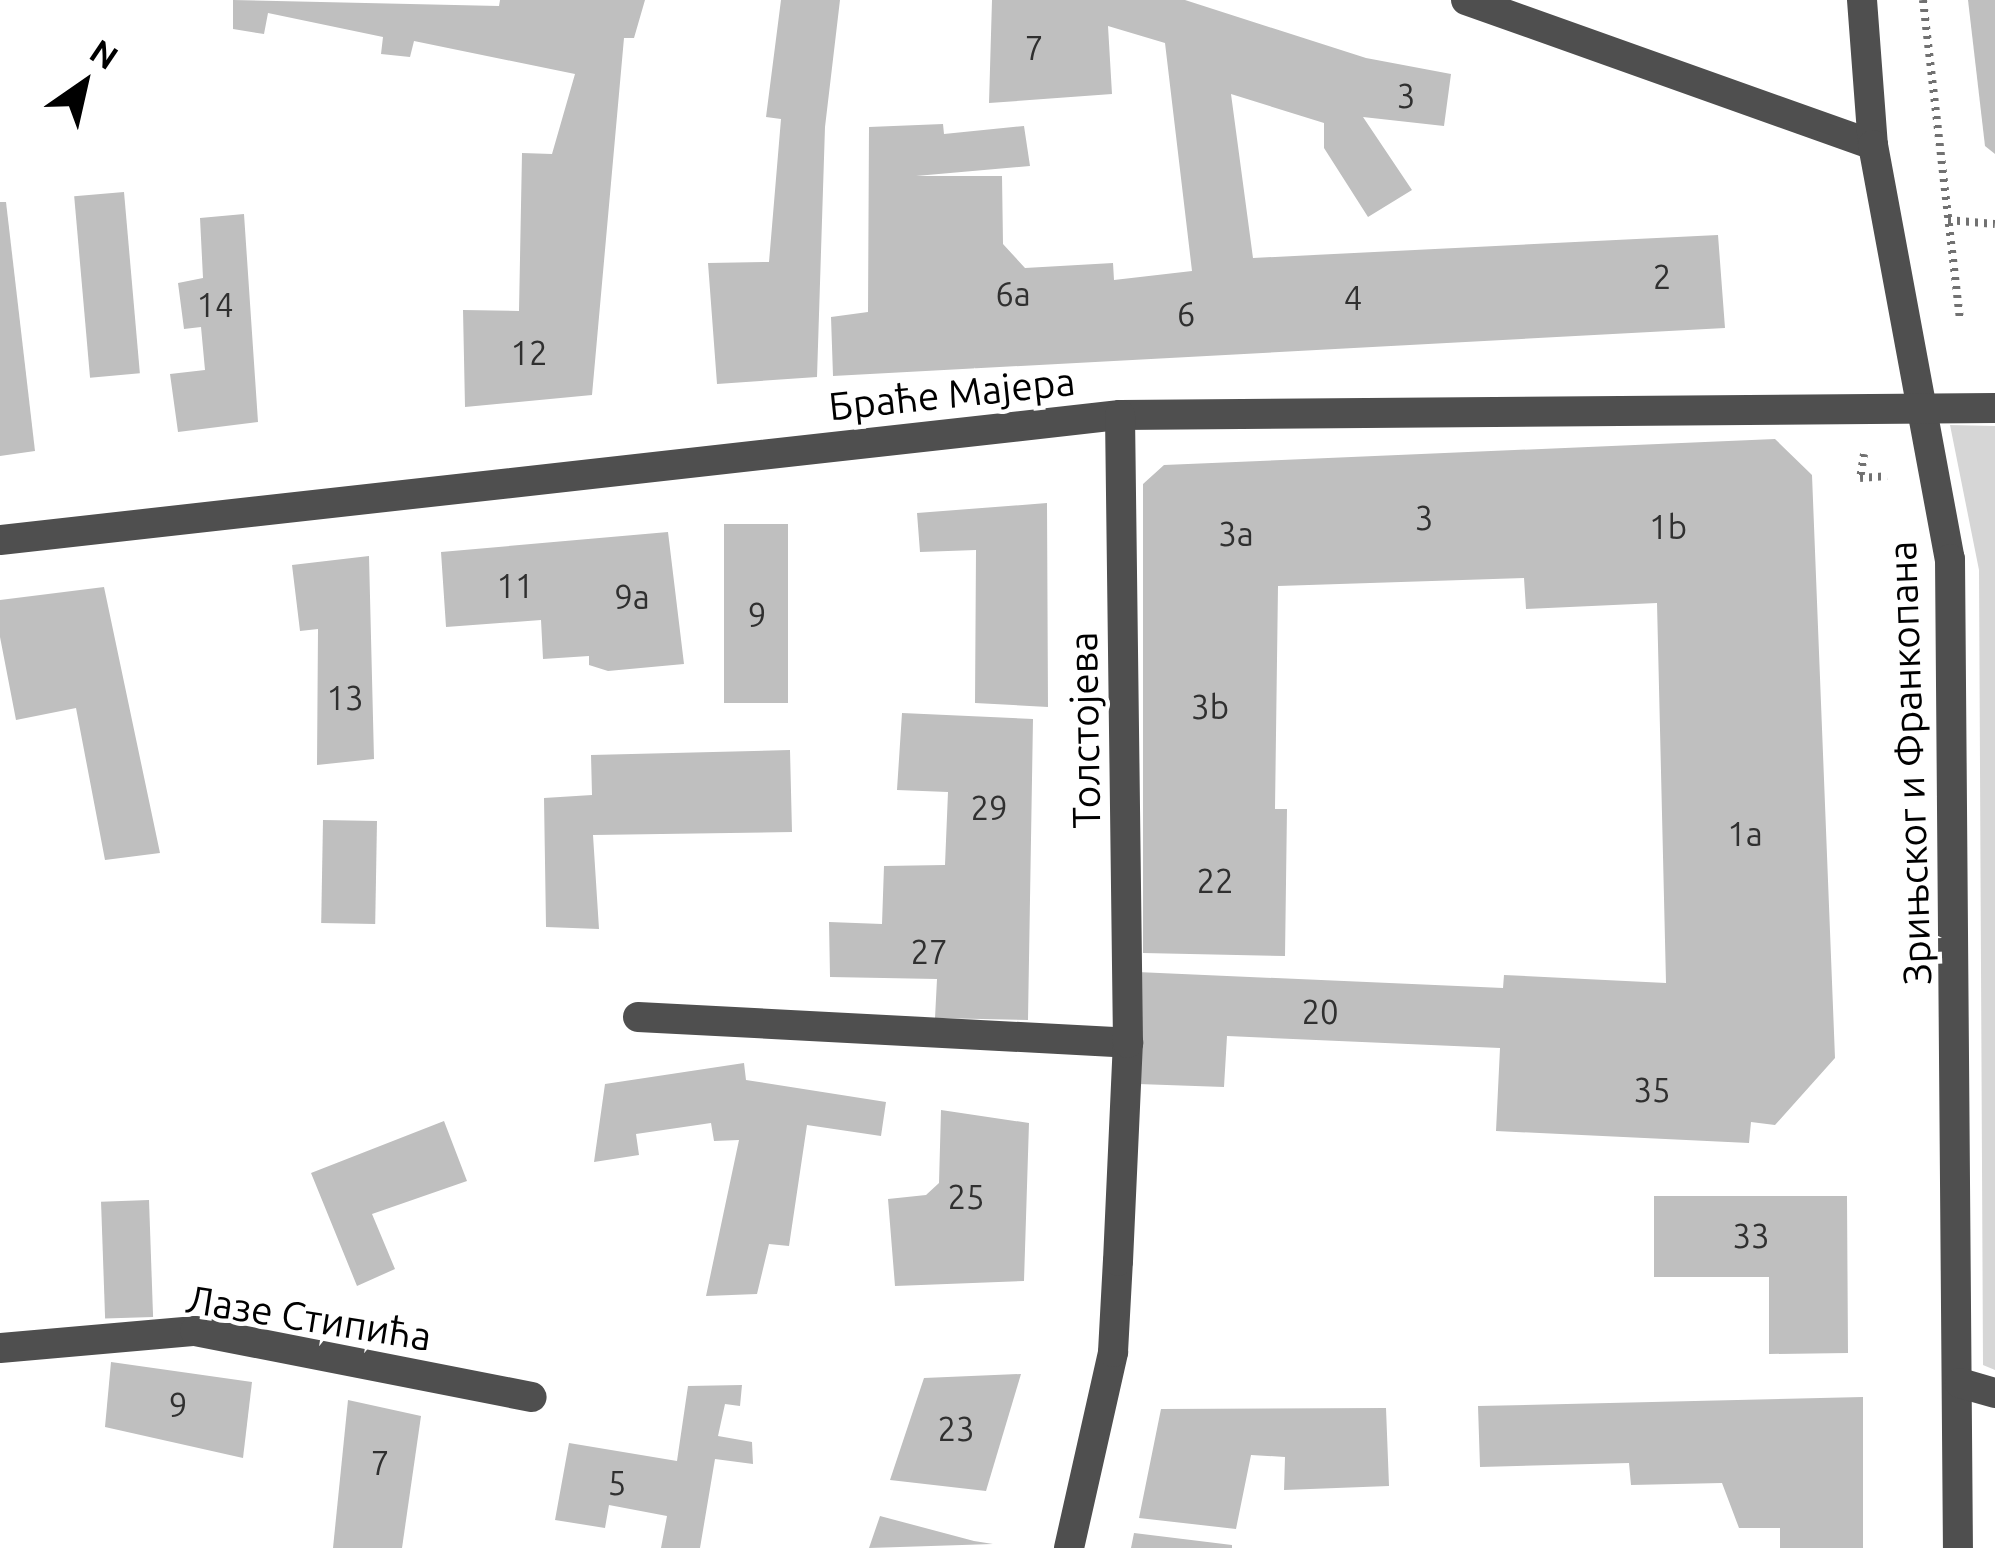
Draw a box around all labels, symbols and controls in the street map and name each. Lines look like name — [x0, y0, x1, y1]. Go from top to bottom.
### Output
north arrow — [24, 24, 144, 144]
house number: 7 — [1025, 28, 1043, 68]
text: N — [84, 32, 125, 76]
house number: 3 — [1397, 76, 1415, 116]
house number: 2 — [1653, 257, 1671, 297]
house number: 6a — [995, 274, 1031, 314]
house number: 4 — [1344, 278, 1362, 318]
house number: 14 — [196, 285, 234, 325]
house number: 6 — [1177, 294, 1195, 334]
house number: 12 — [510, 333, 548, 373]
street label: Браће Мајера — [827, 358, 1077, 430]
house number: 3 — [1415, 498, 1433, 538]
house number: 1b — [1649, 507, 1687, 547]
house number: 3a — [1218, 514, 1254, 554]
street label: Зрињског и Франкопана — [1879, 540, 1941, 986]
house number: 11 — [496, 566, 534, 606]
house number: 9a — [614, 577, 650, 617]
house number: 9 — [748, 595, 766, 635]
street label: Толстојева — [1060, 631, 1110, 829]
house number: 13 — [326, 678, 364, 718]
house number: 3b — [1191, 687, 1229, 727]
house number: 29 — [970, 788, 1008, 828]
house number: 1a — [1727, 814, 1763, 854]
house number: 22 — [1196, 861, 1234, 901]
house number: 27 — [910, 932, 948, 972]
house number: 20 — [1301, 992, 1339, 1032]
house number: 35 — [1633, 1070, 1671, 1110]
house number: 25 — [947, 1177, 985, 1217]
house number: 33 — [1732, 1216, 1770, 1256]
street label: Лазе Стипића — [183, 1276, 435, 1360]
house number: 9 — [169, 1385, 187, 1425]
house number: 23 — [937, 1409, 975, 1449]
house number: 7 — [371, 1443, 389, 1483]
house number: 5 — [608, 1463, 626, 1503]

